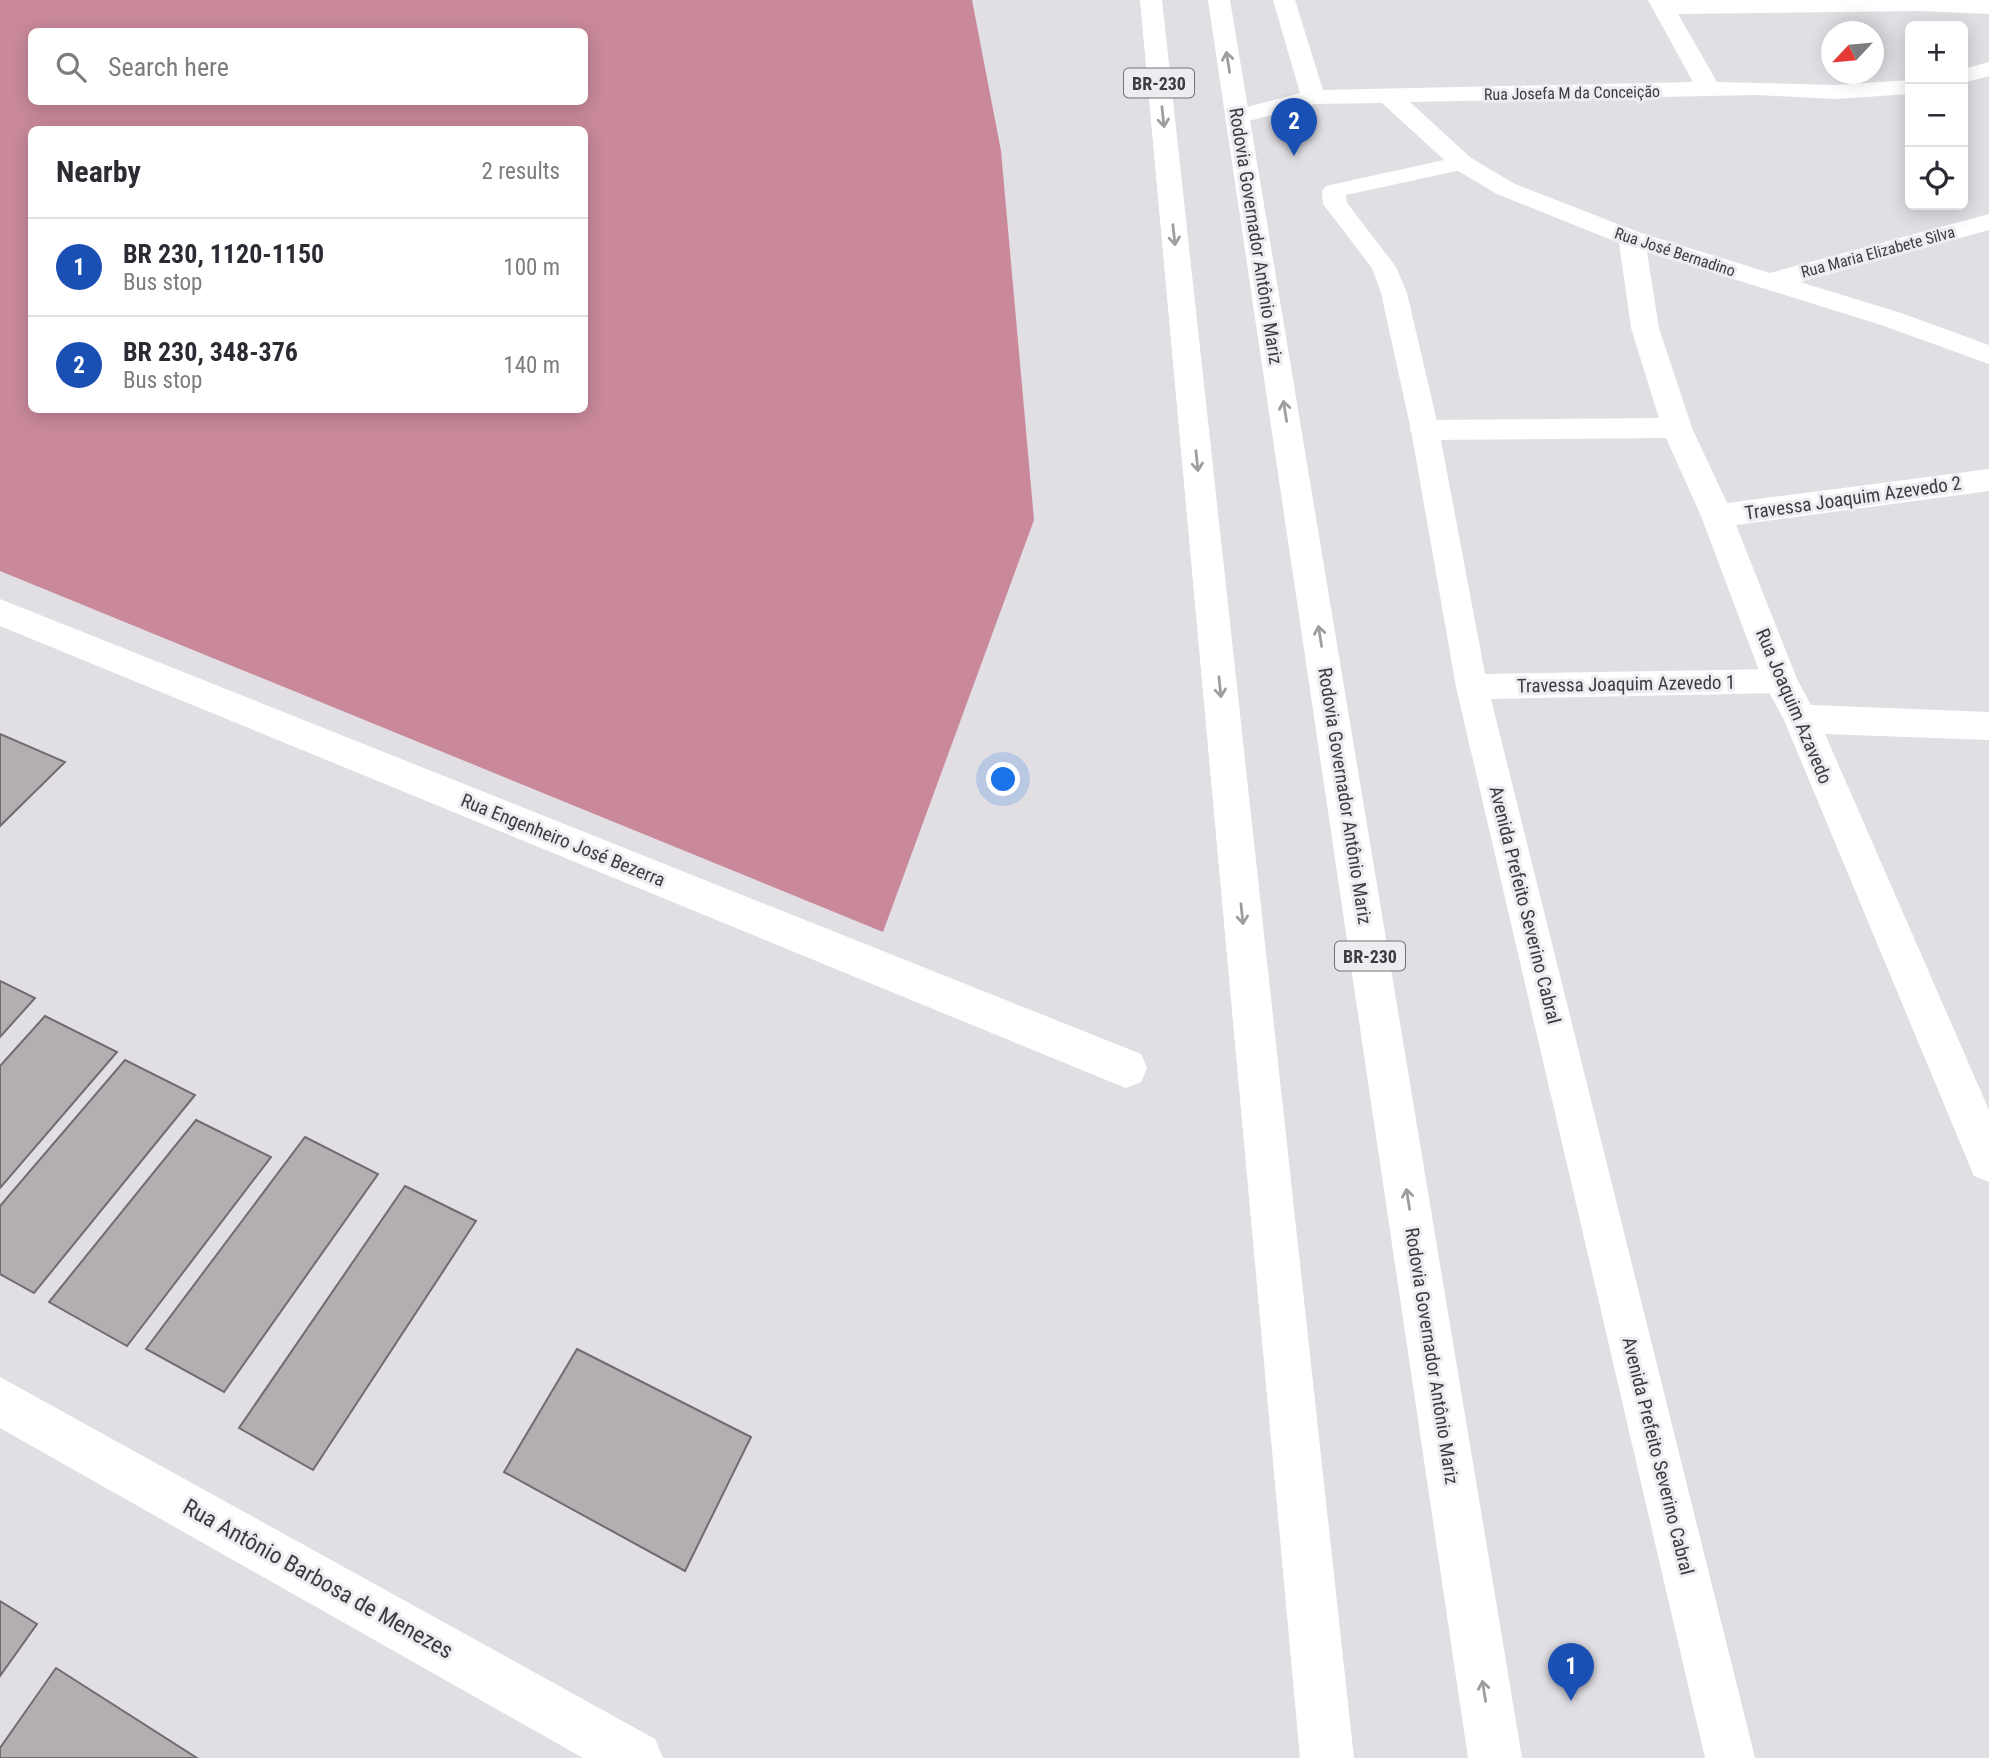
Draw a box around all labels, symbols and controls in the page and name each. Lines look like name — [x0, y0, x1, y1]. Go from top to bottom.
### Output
north arrow — [1821, 21, 1884, 84]
map controls — [1905, 21, 1968, 210]
button: + — [1905, 21, 1968, 84]
search box — [28, 28, 588, 105]
icon: search — [52, 48, 90, 86]
one-way arrow — [1222, 51, 1235, 74]
text: Search here — [108, 52, 229, 82]
road number: BR-230 — [1124, 68, 1194, 98]
street label: Rua Josefa M da Conceição — [1484, 82, 1660, 104]
button: − — [1905, 84, 1968, 147]
pin: 2 — [1271, 98, 1317, 156]
one-way arrow — [1156, 105, 1169, 127]
street label: Rodovia Governador Antônio Mariz — [1224, 106, 1288, 366]
button: locate — [1905, 147, 1968, 210]
text: Nearby — [56, 154, 141, 189]
text: 2 results — [482, 158, 560, 185]
street label: Rua Maria Elizabete Silva — [1799, 222, 1957, 282]
one-way arrow — [1168, 223, 1181, 245]
street label: Rua José Bernadino — [1612, 224, 1738, 280]
text: BR 230, 1120-1150 — [123, 239, 324, 269]
text: 1 — [73, 254, 85, 281]
text: 100 m — [503, 254, 560, 281]
text: Bus stop — [123, 269, 202, 296]
text: BR 230, 348-376 — [123, 337, 298, 367]
text: 2 — [73, 352, 85, 379]
text: 140 m — [503, 352, 560, 379]
text: Bus stop — [123, 367, 202, 394]
one-way arrow — [1278, 400, 1291, 423]
one-way arrow — [1191, 449, 1204, 472]
street label: Travessa Joaquim Azevedo 2 — [1743, 471, 1963, 525]
one-way arrow — [1313, 625, 1326, 648]
street label: Rua Joaquim Azavedo — [1751, 625, 1837, 787]
street label: Rodovia Governador Antônio Mariz — [1313, 666, 1377, 926]
street label: Travessa Joaquim Azevedo 1 — [1517, 671, 1735, 697]
one-way arrow — [1213, 675, 1226, 698]
your location — [986, 762, 1020, 796]
street label: Avenida Prefeito Severino Cabral — [1484, 784, 1566, 1026]
street label: Rua Engenheiro José Bezerra — [458, 788, 668, 892]
one-way arrow — [1236, 902, 1249, 924]
road number: BR-230 — [1335, 942, 1405, 971]
one-way arrow — [1401, 1189, 1414, 1211]
street label: Rodovia Governador Antônio Mariz — [1400, 1226, 1464, 1486]
street label: Avenida Prefeito Severino Cabral — [1617, 1335, 1699, 1577]
street label: Rua Antônio Barbosa de Menezes — [178, 1493, 458, 1665]
pin: 1 — [1548, 1643, 1594, 1701]
one-way arrow — [1477, 1680, 1490, 1702]

